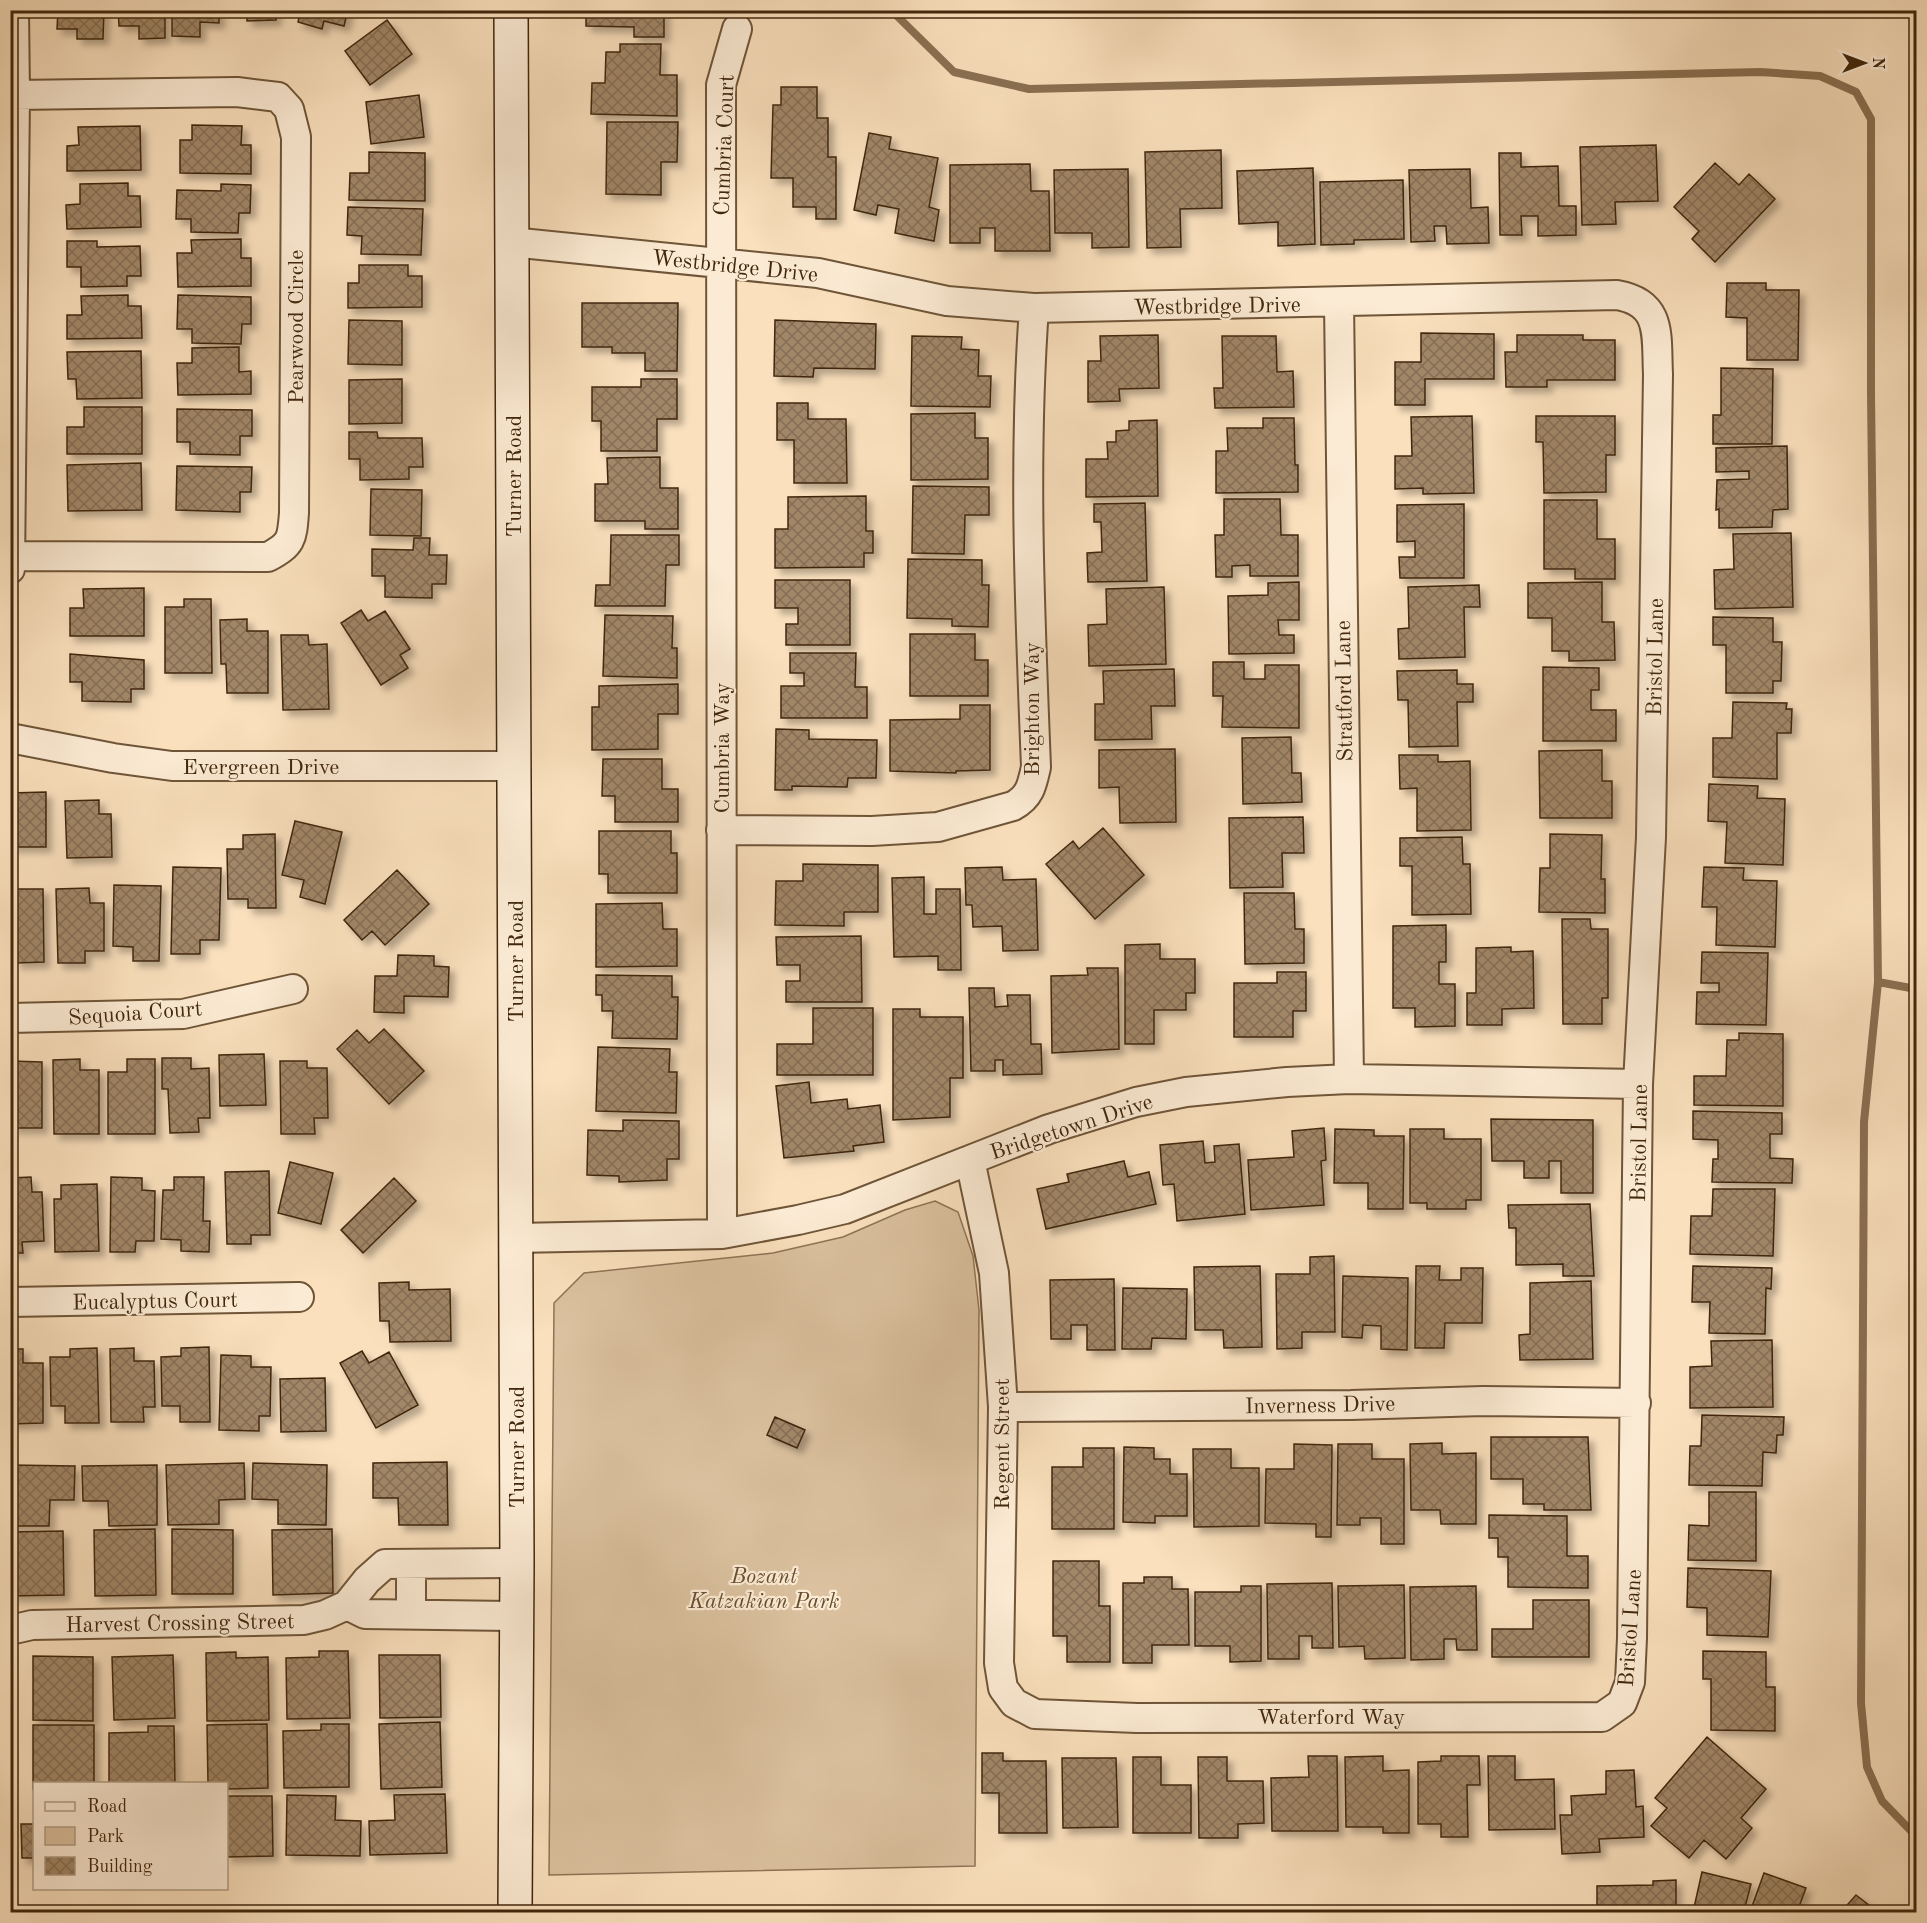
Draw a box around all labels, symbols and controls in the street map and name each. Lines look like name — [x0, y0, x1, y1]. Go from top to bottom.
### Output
north arrow — [1834, 33, 1894, 93]
text: N — [1869, 57, 1885, 70]
street label: Cumbria Court — [712, 74, 738, 216]
street label: Westbridge Drive — [650, 247, 819, 287]
street label: Pearwood Circle — [286, 250, 308, 404]
street label: Westbridge Drive — [1133, 295, 1301, 319]
street label: Turner Road — [504, 415, 526, 537]
street label: Bristol Lane — [1644, 598, 1668, 716]
street label: Stratford Lane — [1333, 620, 1357, 762]
street label: Brighton Way — [1022, 641, 1044, 776]
street label: Cumbria Way — [712, 682, 734, 814]
street label: Evergreen Drive — [183, 757, 339, 779]
street label: Turner Road — [506, 900, 528, 1022]
street label: Sequoia Court — [67, 998, 203, 1030]
street label: Bristol Lane — [1628, 1084, 1652, 1202]
street label: Bridgetown Drive — [987, 1091, 1156, 1165]
street label: Eucalyptus Court — [72, 1290, 238, 1314]
street label: Regent Street — [992, 1378, 1014, 1510]
street label: Turner Road — [507, 1386, 529, 1508]
street label: Inverness Drive — [1245, 1394, 1395, 1418]
park label: Bozant Katzakian Park — [687, 1566, 840, 1613]
street label: Bristol Lane — [1616, 1569, 1646, 1688]
street label: Harvest Crossing Street — [65, 1611, 295, 1637]
street label: Waterford Way — [1257, 1707, 1405, 1729]
legend — [33, 1782, 228, 1890]
text: Road — [87, 1798, 127, 1816]
text: Park — [87, 1828, 124, 1846]
text: Building — [87, 1858, 153, 1876]

